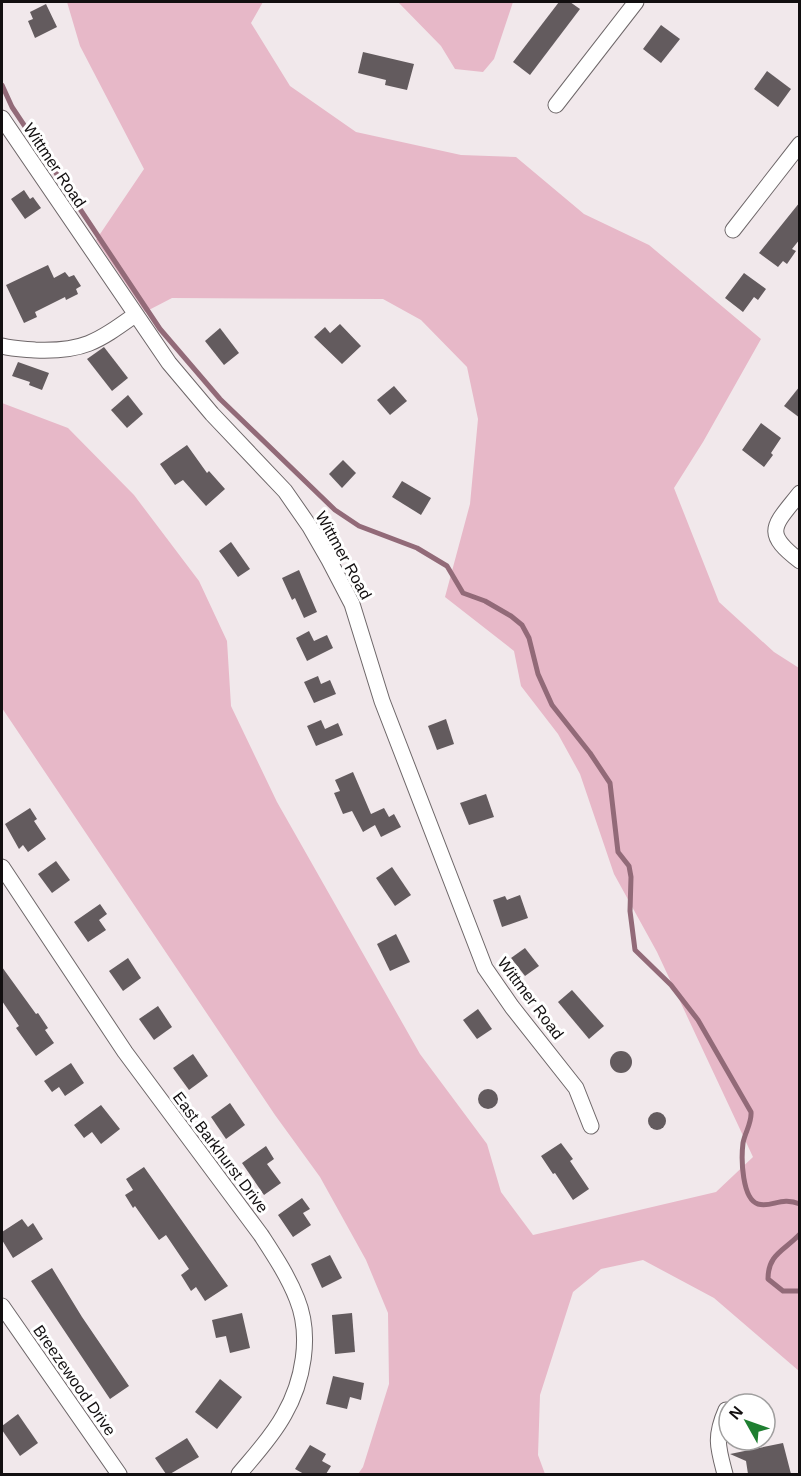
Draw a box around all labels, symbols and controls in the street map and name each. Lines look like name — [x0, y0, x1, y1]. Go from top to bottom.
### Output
street label: Wittmer Road — [20, 120, 89, 211]
street label: Wittmer Road — [312, 508, 375, 602]
street label: Wittmer Road — [494, 954, 567, 1042]
street label: East Barkhurst Drive — [170, 1089, 272, 1216]
street label: Breezewood Drive — [30, 1322, 119, 1439]
north arrow — [717, 1392, 777, 1452]
text: N — [726, 1403, 746, 1423]

